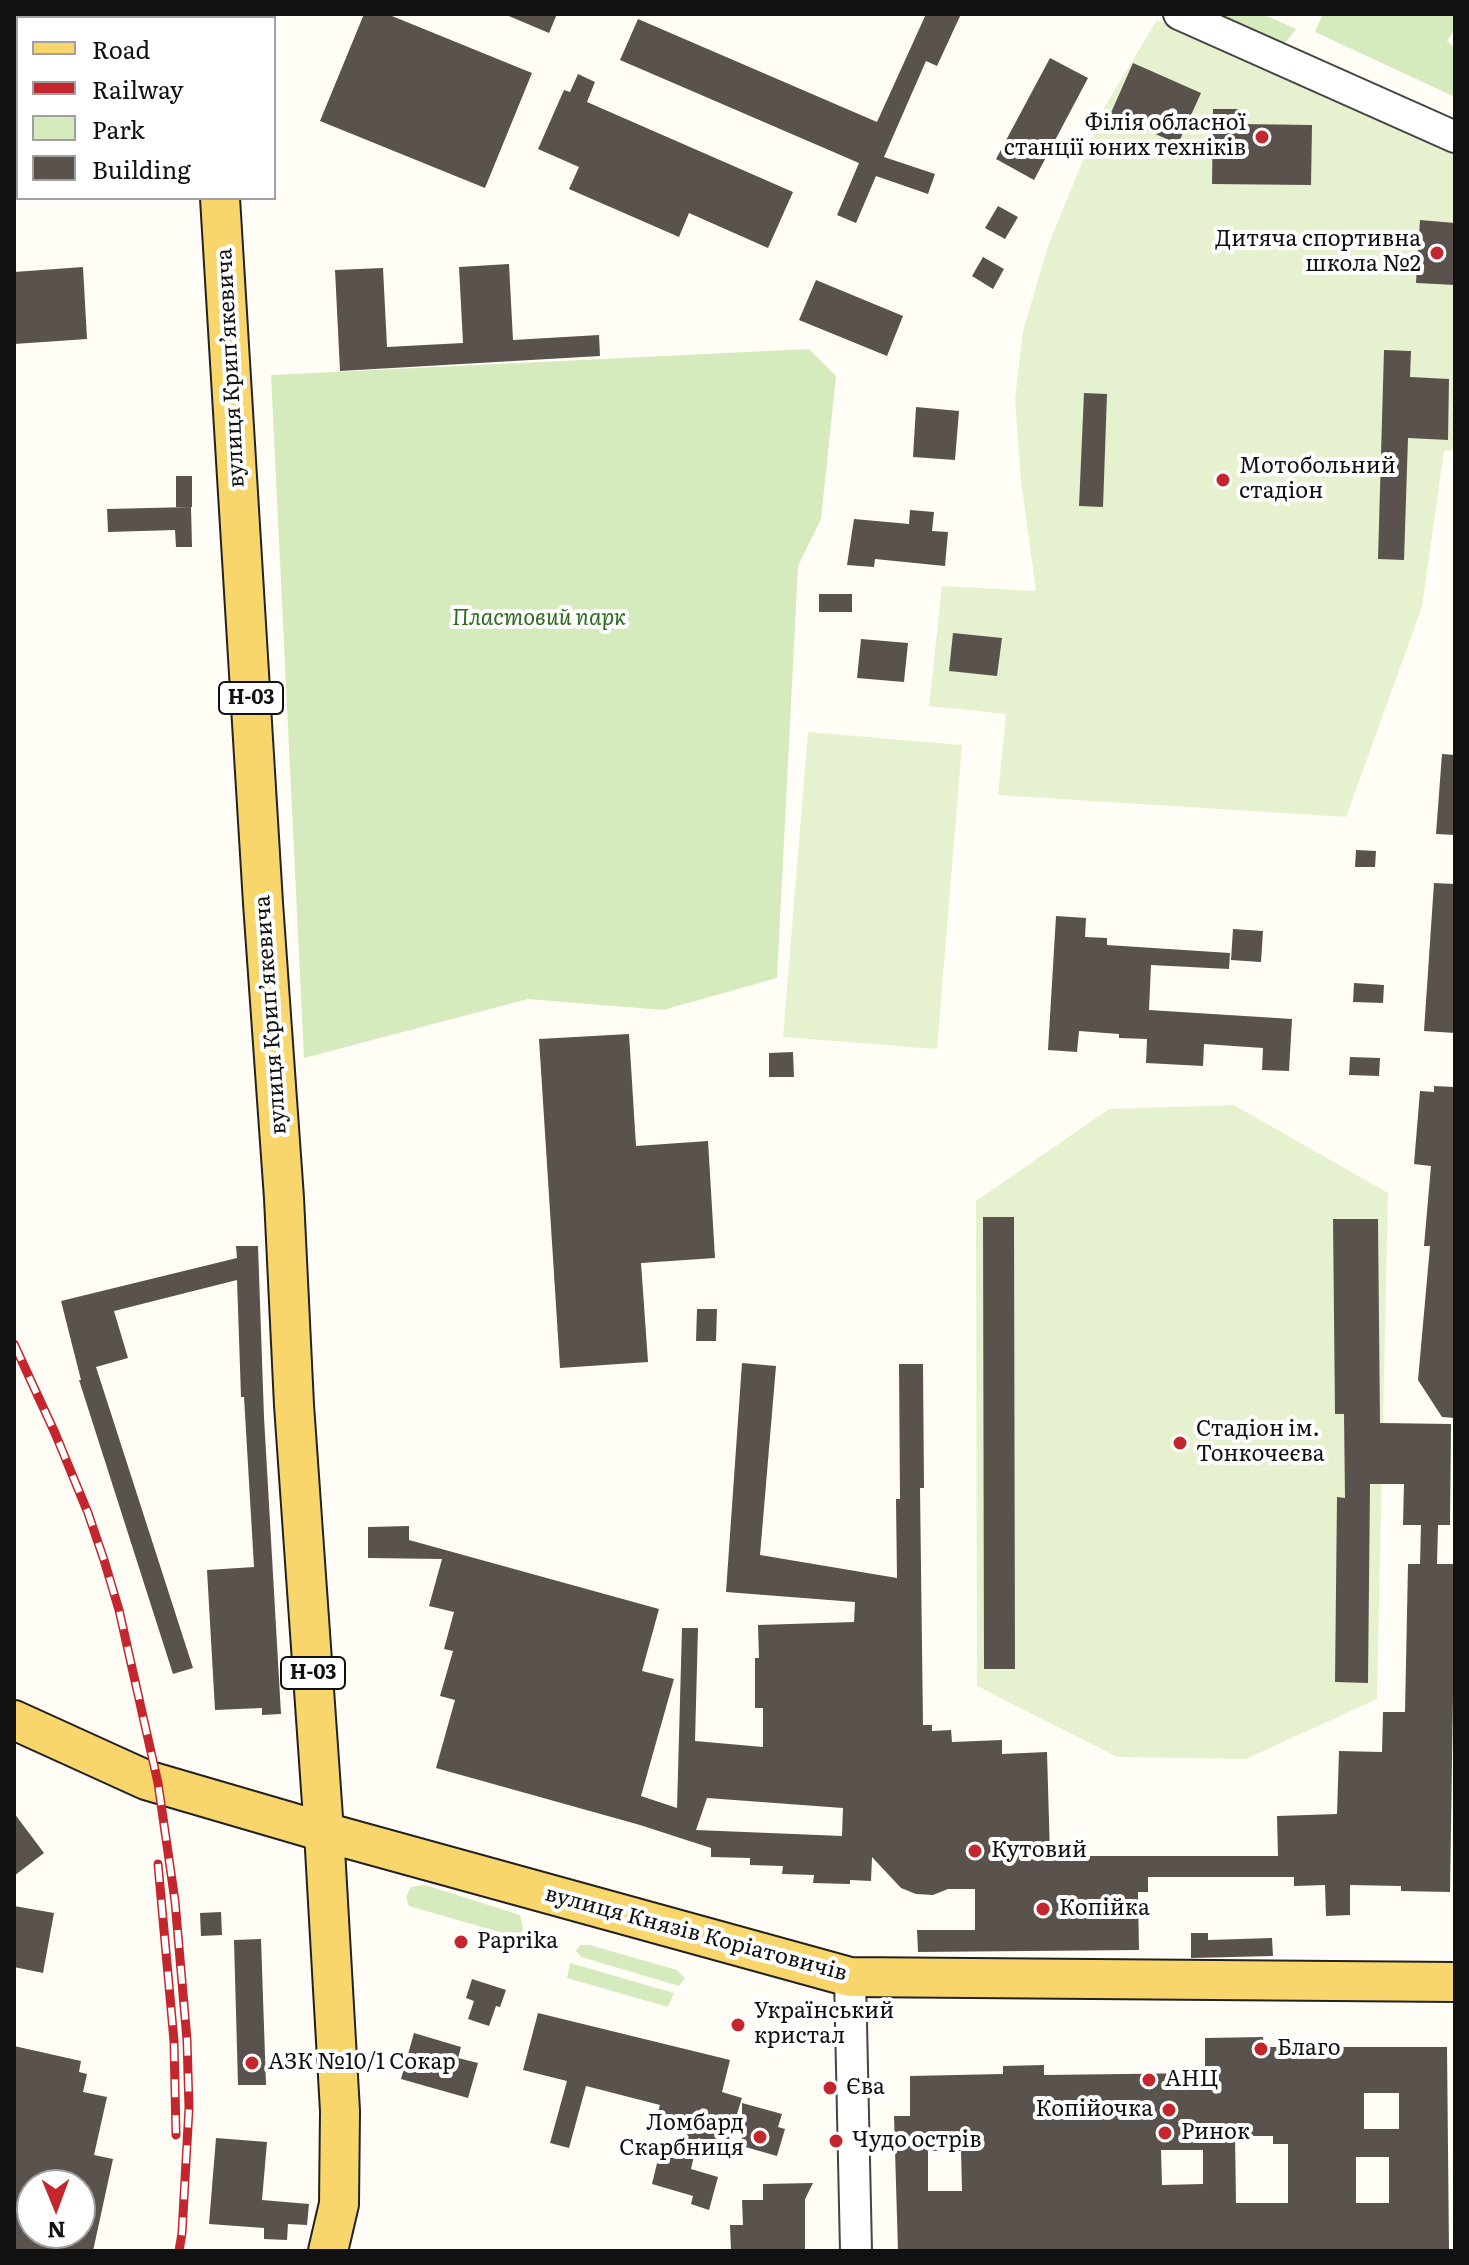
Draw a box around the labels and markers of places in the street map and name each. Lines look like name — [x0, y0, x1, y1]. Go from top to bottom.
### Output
place label: Філія обласної станції юних техніків — [1004, 111, 1246, 162]
marker: Філія обласної станції юних техніків — [1253, 128, 1271, 146]
place label: Дитяча спортивна школа №2 — [1215, 227, 1421, 278]
marker: Дитяча спортивна школа №2 — [1428, 244, 1446, 262]
place label: Мотобольний стадіон — [1239, 454, 1396, 506]
marker: Мотобольний стадіон — [1214, 471, 1232, 489]
place label: Стадіон ім. Тонкочеєва — [1196, 1417, 1325, 1468]
marker: Стадіон ім. Тонкочеєва — [1171, 1434, 1189, 1452]
place label: Кутовий — [991, 1838, 1087, 1864]
marker: Кутовий — [966, 1842, 984, 1860]
place label: Копійка — [1059, 1896, 1150, 1922]
marker: Копійка — [1034, 1900, 1052, 1918]
place label: Paprika — [477, 1929, 558, 1955]
marker: Paprika — [452, 1933, 470, 1951]
place label: Український кристал — [754, 1999, 894, 2050]
marker: Український кристал — [729, 2016, 747, 2034]
place label: Благо — [1277, 2036, 1341, 2062]
marker: Благо — [1252, 2040, 1270, 2058]
place label: АЗК №10/1 Сокар — [268, 2050, 456, 2076]
marker: АЗК №10/1 Сокар — [243, 2054, 261, 2072]
place label: АНЦ — [1165, 2067, 1218, 2093]
marker: АНЦ — [1140, 2071, 1158, 2089]
place label: Єва — [846, 2075, 885, 2101]
marker: Єва — [821, 2079, 839, 2097]
place label: Копійочка — [1035, 2097, 1153, 2123]
marker: Копійочка — [1160, 2101, 1178, 2119]
place label: Ломбард Скарбниця — [619, 2111, 744, 2162]
place label: Ринок — [1181, 2120, 1250, 2146]
marker: Ринок — [1156, 2124, 1174, 2142]
marker: Ломбард Скарбниця — [751, 2128, 769, 2146]
place label: Чудо острів — [852, 2128, 981, 2154]
marker: Чудо острів — [827, 2132, 845, 2150]

